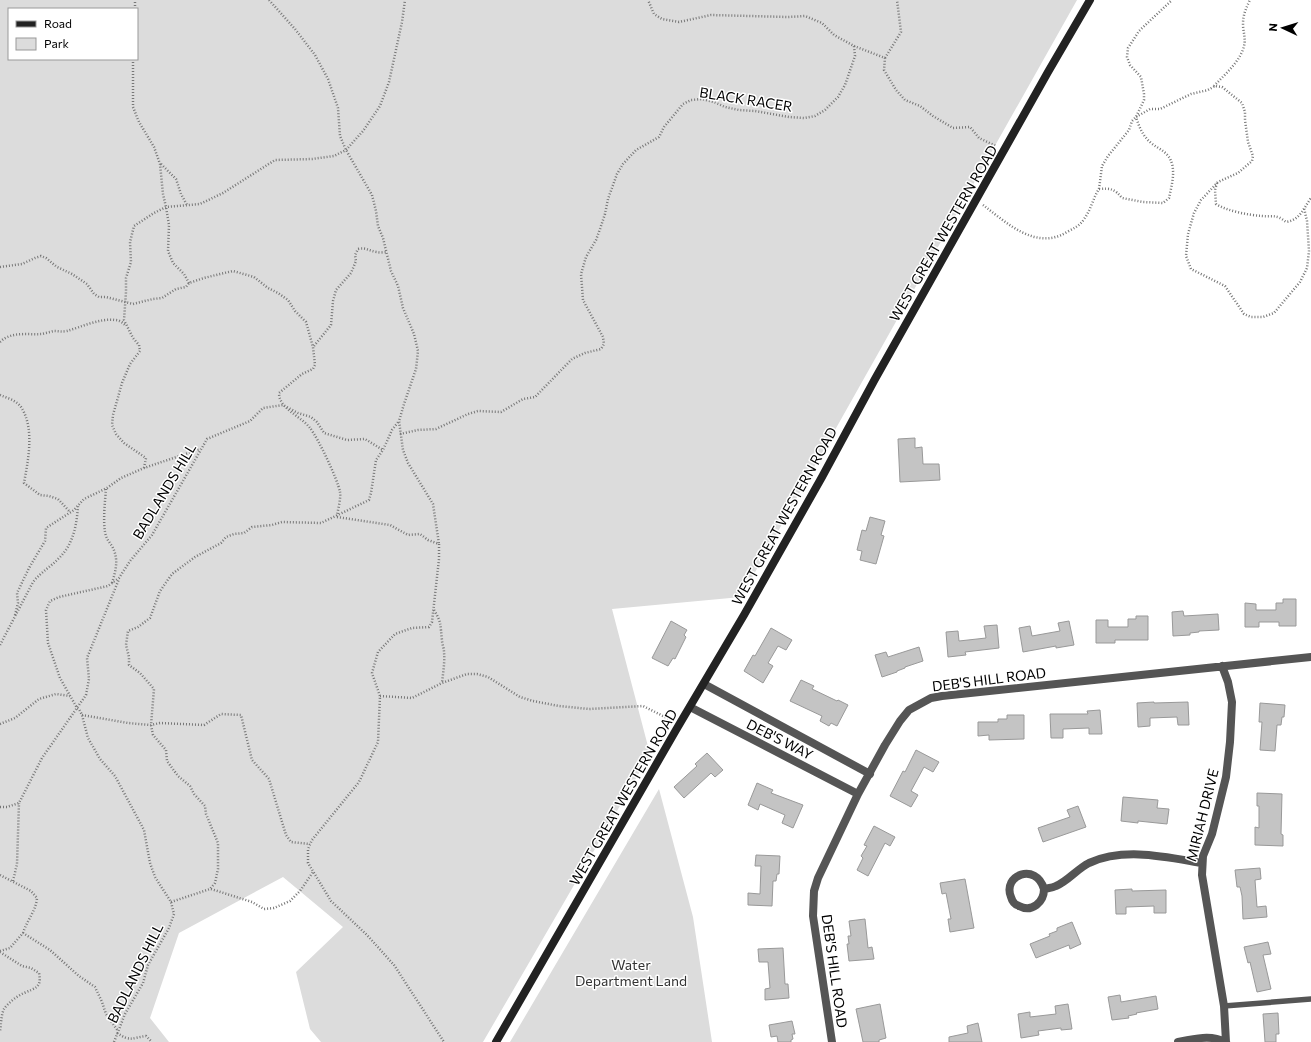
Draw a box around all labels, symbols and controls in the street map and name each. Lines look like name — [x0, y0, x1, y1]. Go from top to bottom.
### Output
legend — [8, 8, 138, 60]
north arrow — [1263, 8, 1303, 48]
text: Road — [44, 16, 72, 30]
text: N — [1266, 23, 1279, 32]
text: Park — [44, 36, 70, 50]
street label: BLACK RACER — [698, 83, 794, 115]
street label: WEST GREAT WESTERN ROAD — [885, 142, 1001, 324]
street label: WEST GREAT WESTERN ROAD — [728, 424, 840, 608]
street label: BADLANDS HILL — [129, 440, 199, 542]
street label: DEB'S HILL ROAD — [931, 664, 1047, 694]
street label: WEST GREAT WESTERN ROAD — [565, 706, 681, 888]
street label: DEB'S WAY — [744, 715, 816, 763]
street label: MIRIAH DRIVE — [1182, 767, 1222, 863]
street label: DEB'S HILL ROAD — [819, 913, 851, 1029]
street label: BADLANDS HILL — [104, 920, 166, 1026]
park label: Water Department Land — [575, 956, 687, 989]

